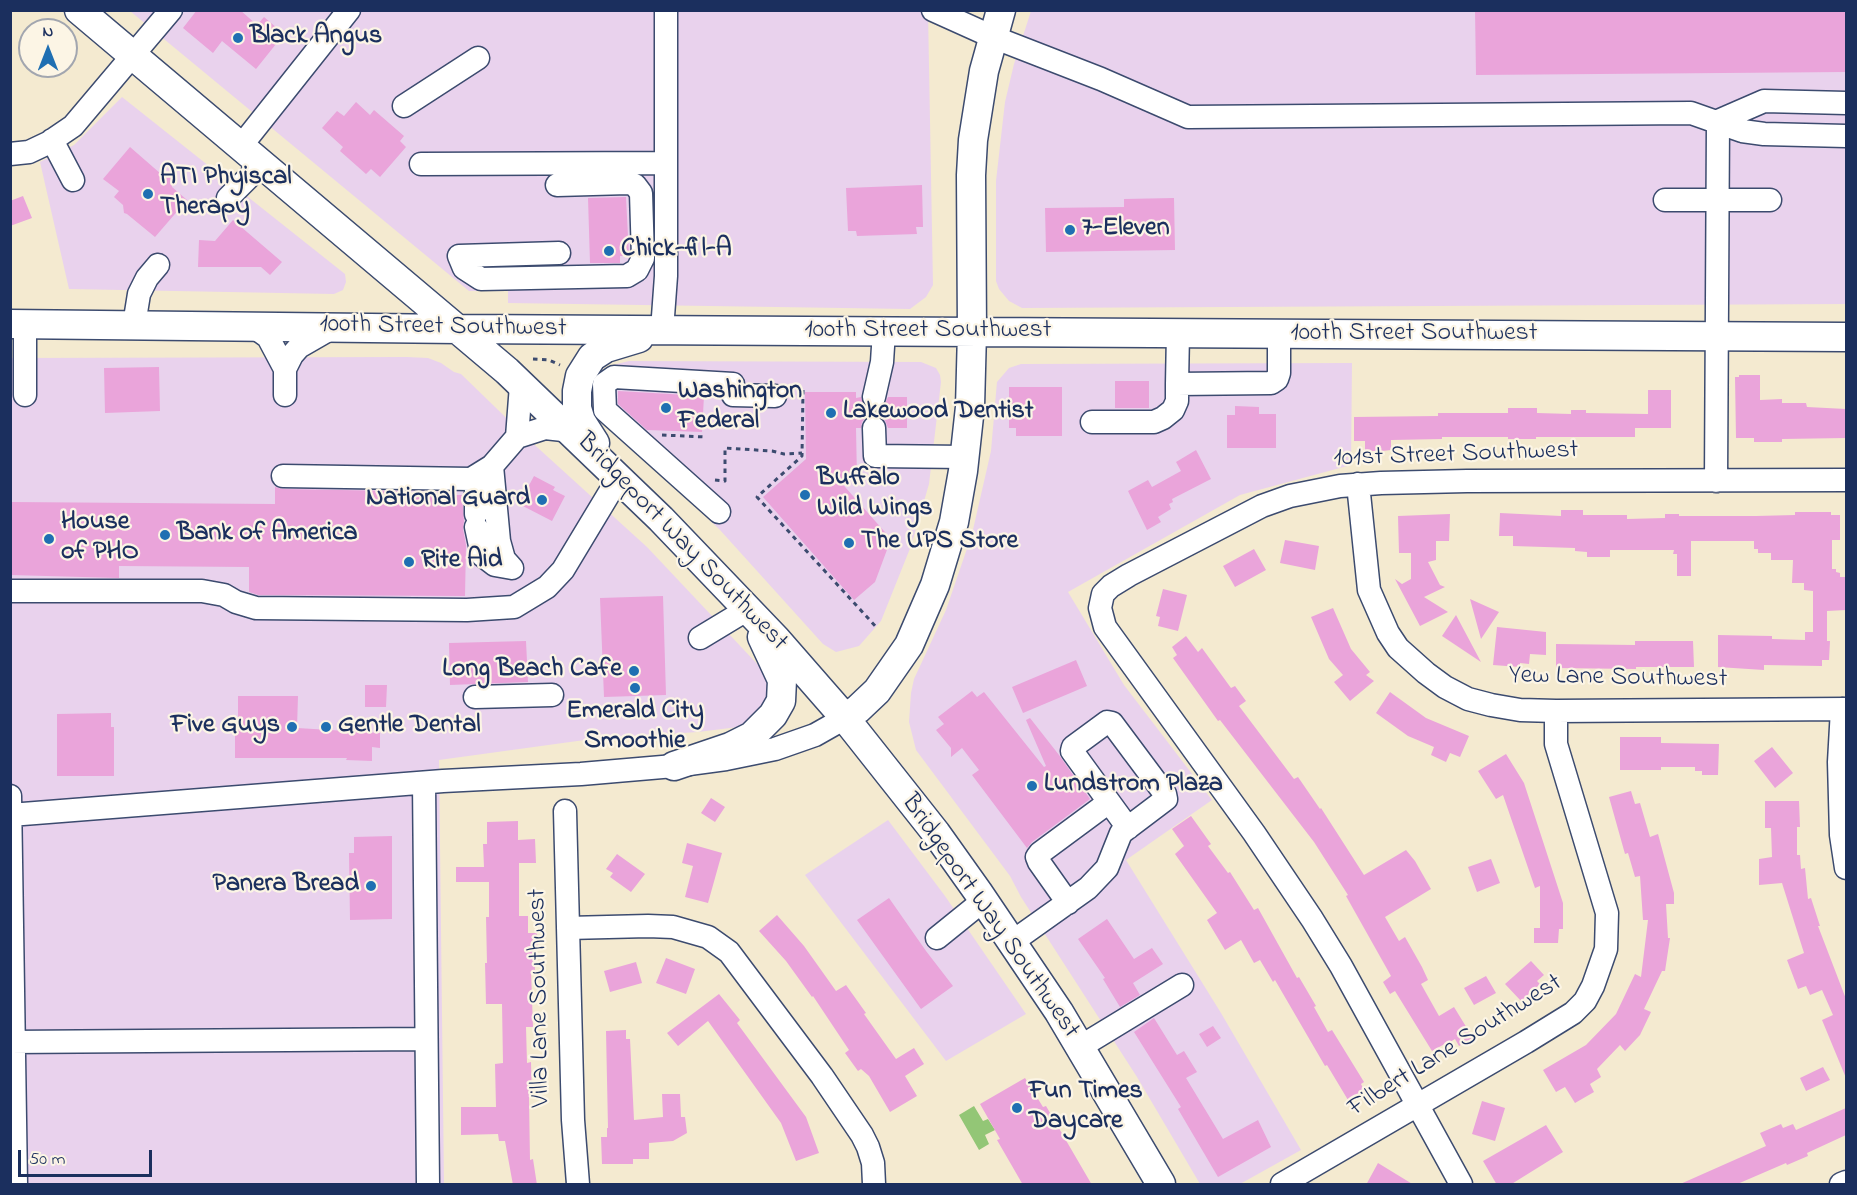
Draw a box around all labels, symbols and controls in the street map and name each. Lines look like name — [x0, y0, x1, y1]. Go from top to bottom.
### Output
north arrow — [18, 18, 78, 78]
text: N — [43, 20, 53, 44]
place label: Black Angus — [250, 22, 382, 54]
marker: Black Angus — [231, 31, 245, 45]
place label: ATI Phyiscal Therapy — [160, 163, 292, 224]
marker: ATI Phyiscal Therapy — [141, 187, 155, 201]
place label: 7-Eleven — [1082, 214, 1170, 246]
marker: 7-Eleven — [1063, 223, 1077, 237]
place label: Chick-fil-A — [621, 235, 732, 267]
marker: Chick-fil-A — [602, 244, 616, 258]
street label: 100th Street Southwest — [319, 310, 567, 346]
street label: 100th Street Southwest — [804, 316, 1052, 348]
street label: 100th Street Southwest — [1290, 319, 1538, 351]
place label: Washington Federal — [678, 377, 802, 438]
place label: Lakewood Dentist — [843, 397, 1034, 429]
marker: Washington Federal — [659, 401, 673, 415]
marker: Lakewood Dentist — [824, 406, 838, 420]
street label: Bridgeport Way Southwest — [569, 427, 793, 659]
street label: 101st Street Southwest — [1333, 436, 1579, 476]
place label: Buffalo Wild Wings — [817, 464, 932, 526]
place label: National Guard — [366, 484, 530, 516]
marker: Buffalo Wild Wings — [798, 488, 812, 502]
marker: National Guard — [535, 493, 549, 507]
place label: House of PHO — [61, 508, 139, 570]
place label: Bank of America — [177, 519, 357, 551]
place label: The UPS Store — [861, 527, 1018, 559]
marker: Bank of America — [158, 528, 172, 542]
marker: House of PHO — [42, 532, 56, 546]
marker: The UPS Store — [842, 536, 856, 550]
place label: Rite Aid — [421, 546, 502, 578]
marker: Rite Aid — [402, 555, 416, 569]
place label: Long Beach Cafe — [442, 655, 622, 687]
street label: Yew Lane Southwest — [1508, 661, 1728, 697]
marker: Long Beach Cafe — [627, 664, 641, 678]
marker: Emerald City Smoothie — [628, 681, 642, 695]
place label: Emerald City Smoothie — [566, 697, 704, 758]
place label: Five Guys — [171, 711, 280, 743]
place label: Gentle Dental — [338, 711, 481, 743]
marker: Five Guys — [285, 720, 299, 734]
marker: Gentle Dental — [319, 720, 333, 734]
place label: Lundstrom Plaza — [1044, 770, 1223, 802]
marker: Lundstrom Plaza — [1025, 779, 1039, 793]
street label: Bridgeport Way Southwest — [893, 789, 1085, 1045]
place label: Panera Bread — [213, 870, 359, 902]
marker: Panera Bread — [364, 879, 378, 893]
street label: Villa Lane Southwest — [523, 888, 559, 1108]
street label: Filbert Lane Southwest — [1343, 969, 1569, 1125]
place label: Fun Times Daycare — [1029, 1077, 1143, 1138]
marker: Fun Times Daycare — [1010, 1101, 1024, 1115]
scale bar — [21, 1138, 154, 1176]
text: 50 m — [29, 1147, 66, 1173]

